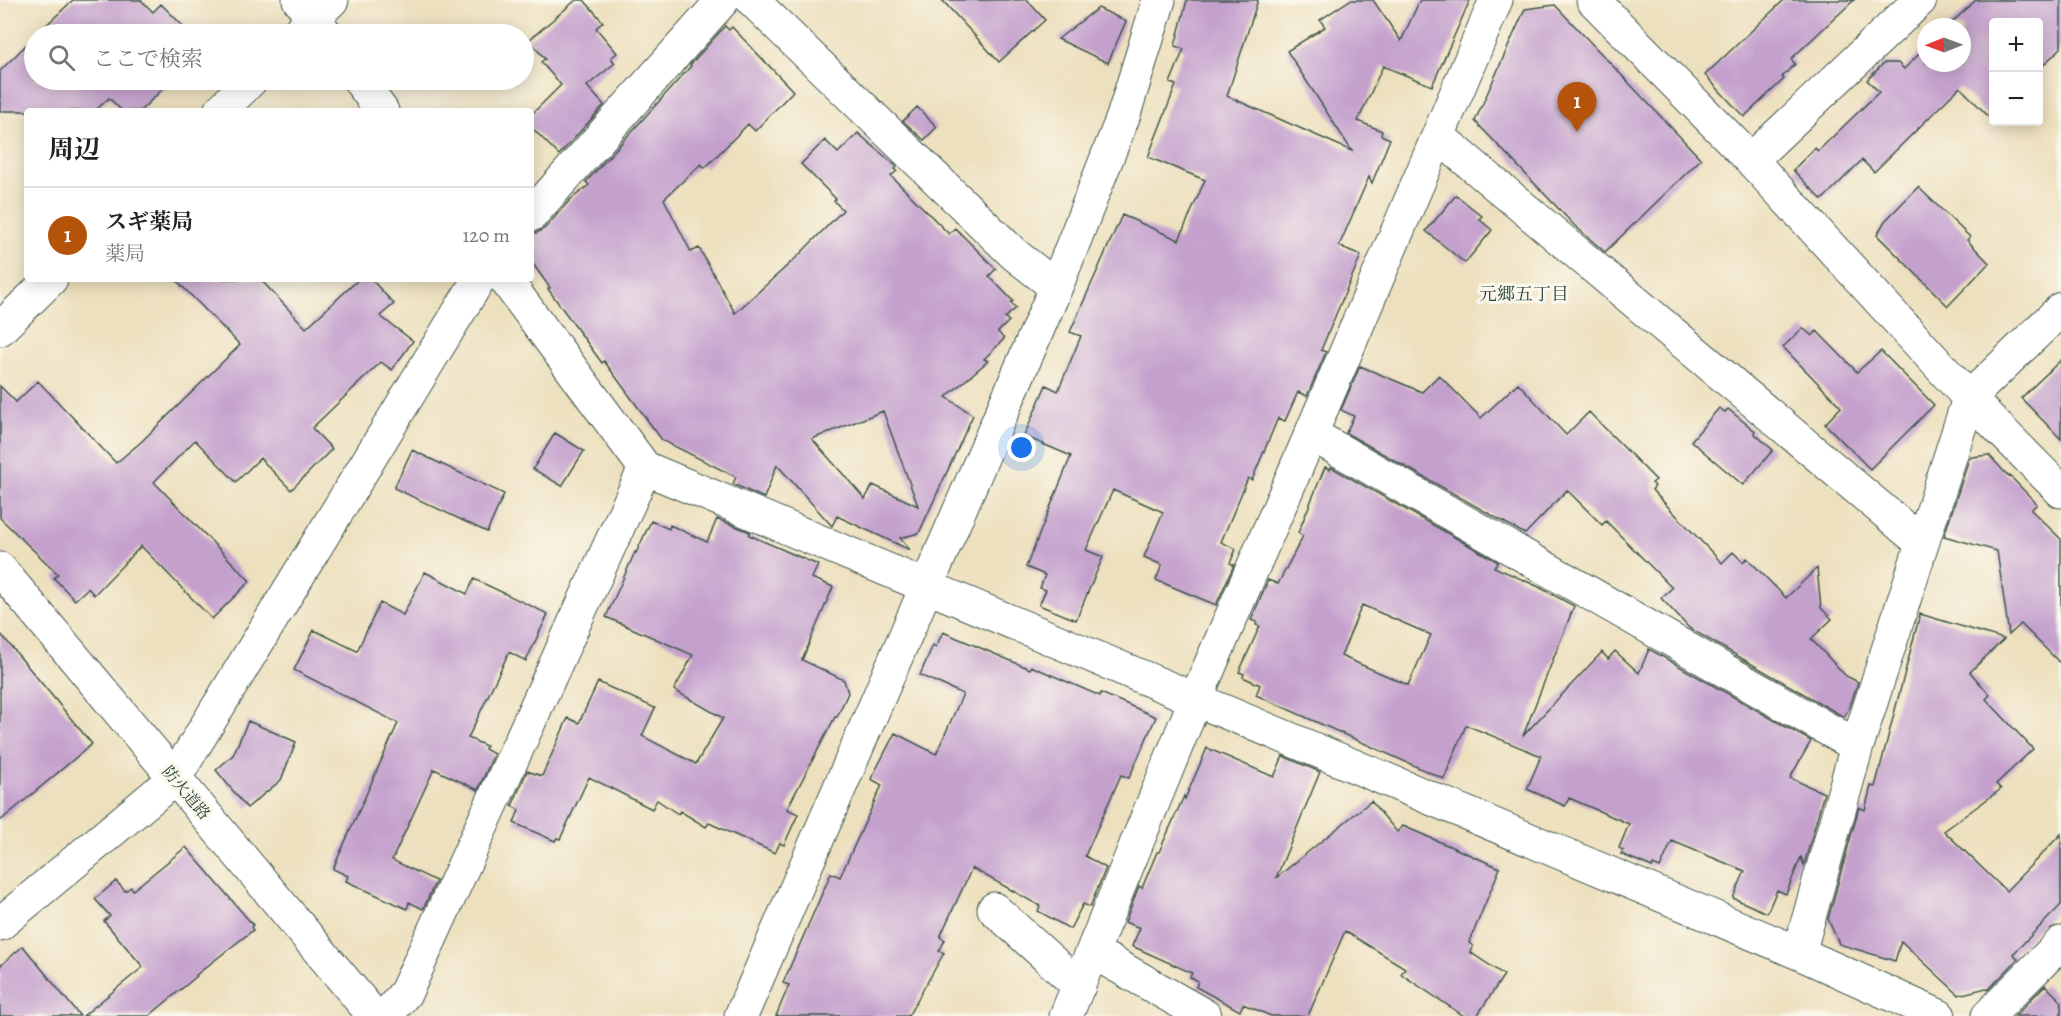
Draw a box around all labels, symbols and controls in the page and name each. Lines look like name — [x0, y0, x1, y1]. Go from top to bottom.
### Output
north arrow — [1917, 18, 1971, 72]
map controls — [1989, 18, 2043, 126]
button: + — [1989, 18, 2043, 72]
search box — [24, 24, 534, 90]
icon: search — [45, 41, 78, 74]
text: ここで検索 — [93, 44, 203, 74]
button: − — [1989, 72, 2043, 126]
pin: 1 — [1558, 82, 1596, 132]
text: 周辺 — [48, 132, 100, 167]
text: スギ薬局 — [105, 207, 193, 237]
text: 1 — [64, 222, 71, 249]
text: 120 m — [462, 222, 510, 249]
text: 薬局 — [105, 240, 145, 267]
district label: 元郷五丁目 — [1479, 282, 1569, 306]
your location — [1007, 433, 1036, 462]
street label: 防火道路 — [157, 761, 215, 825]

